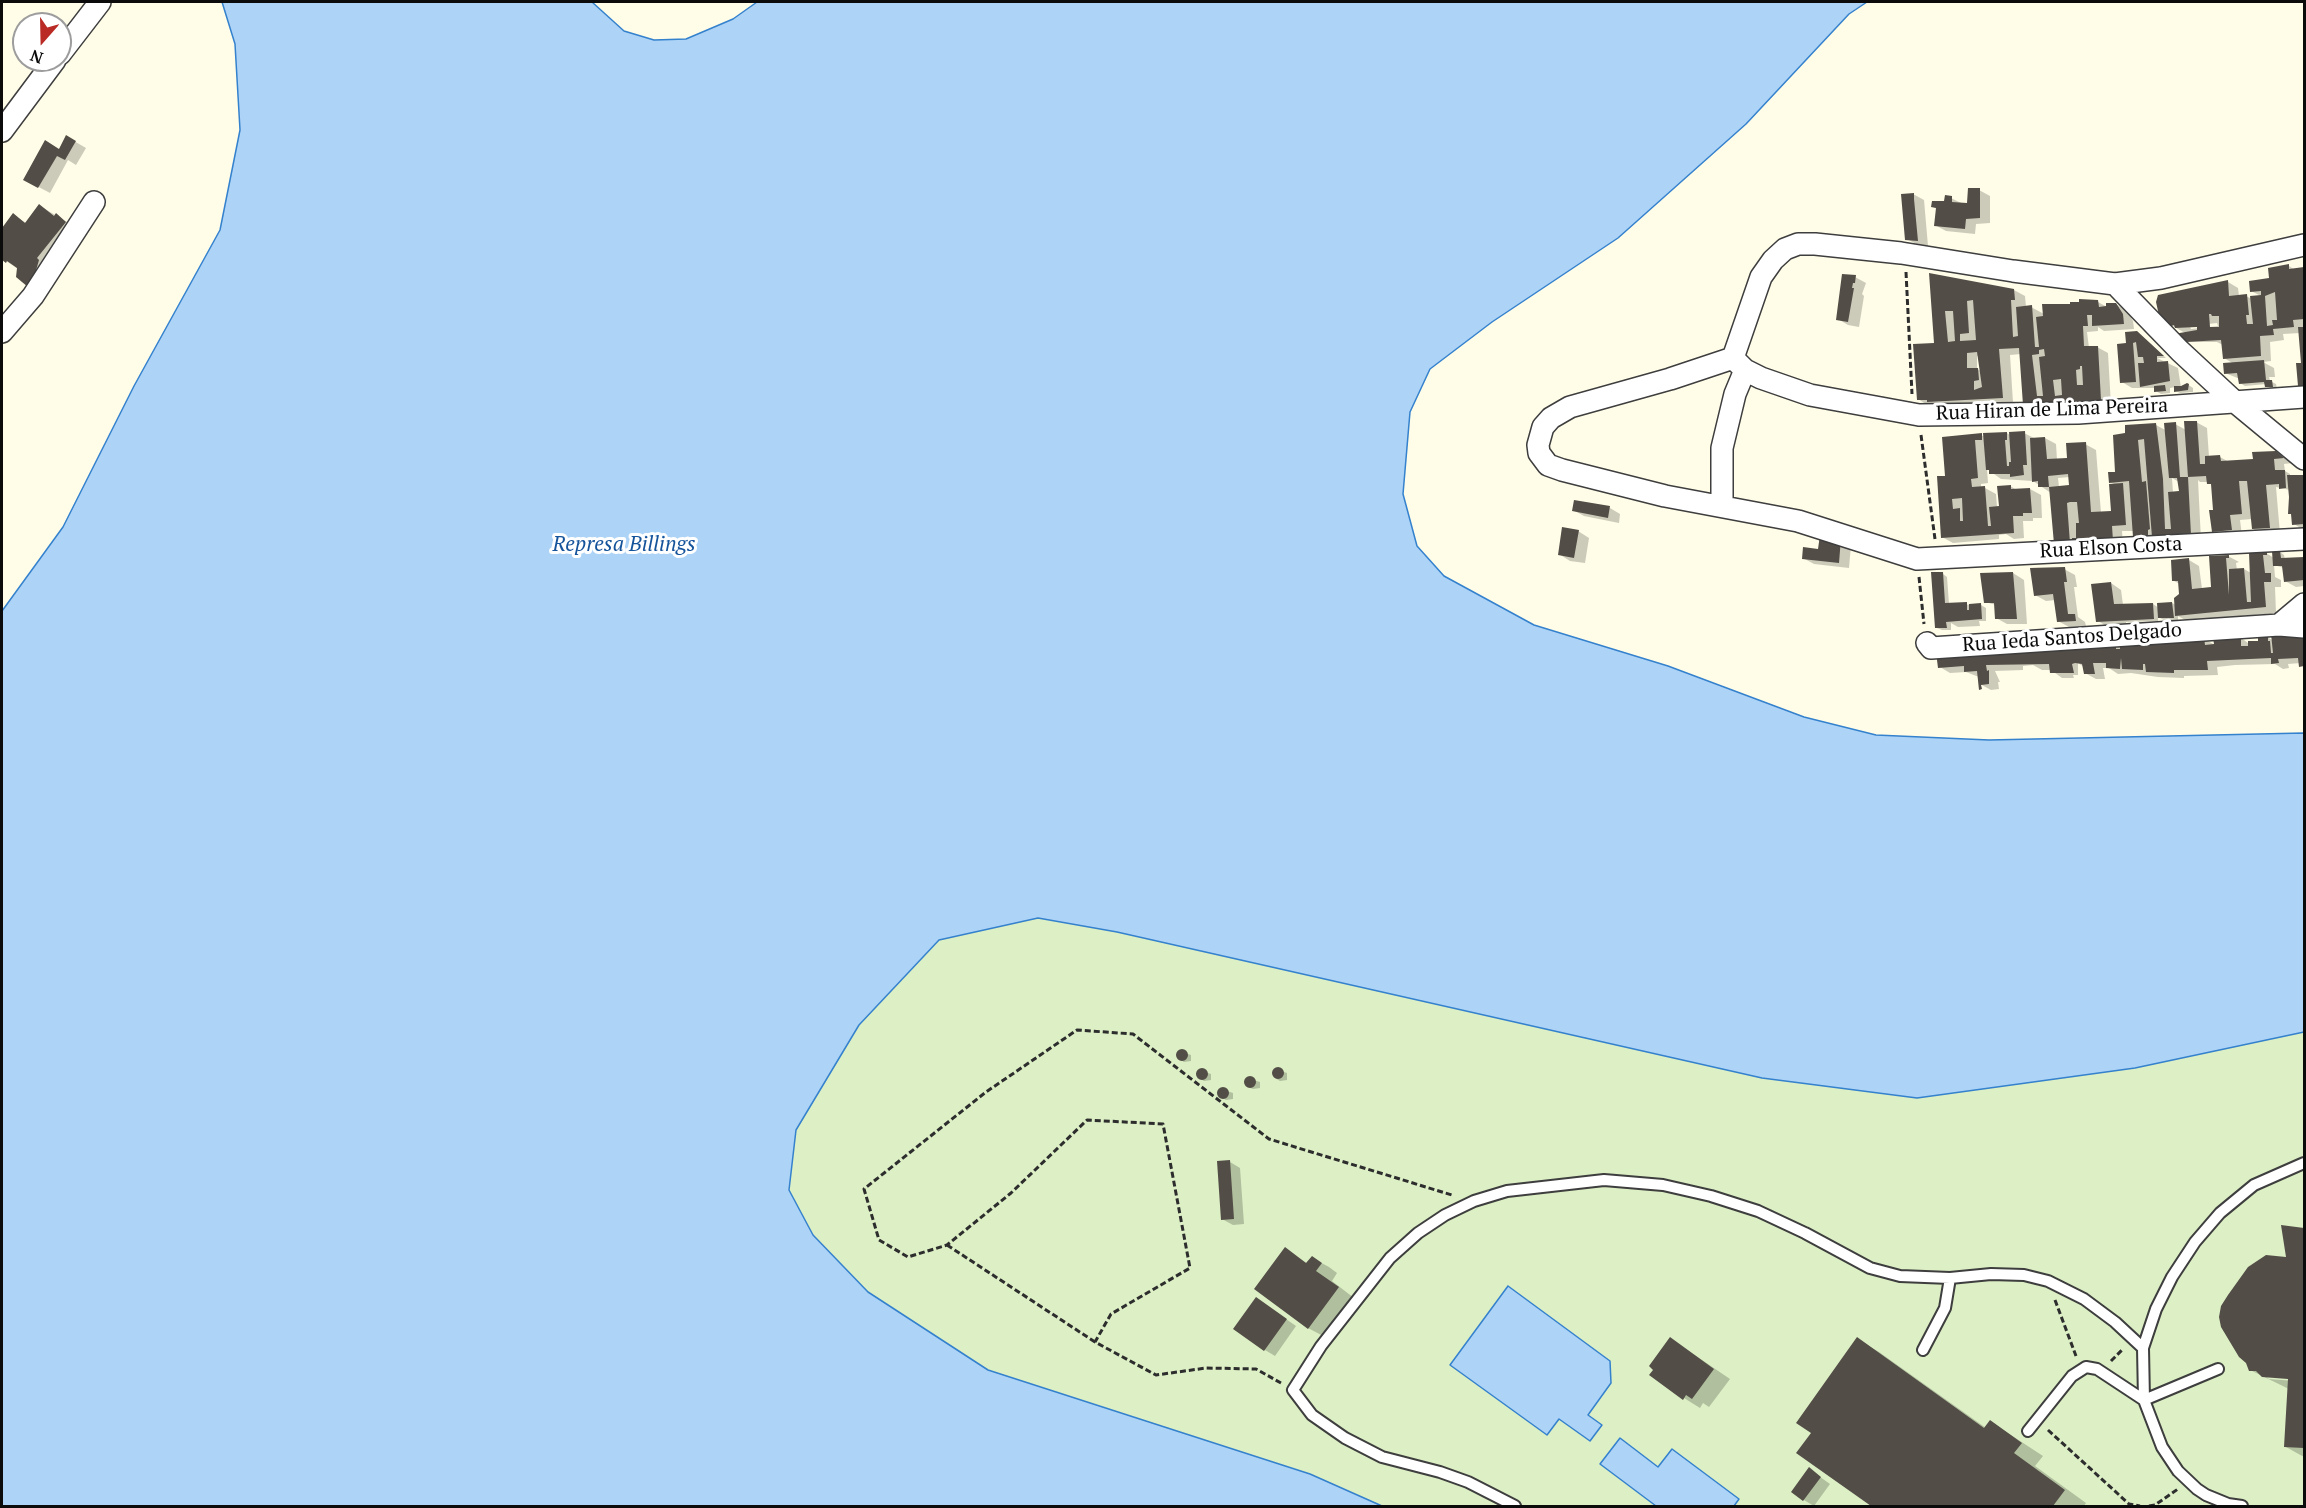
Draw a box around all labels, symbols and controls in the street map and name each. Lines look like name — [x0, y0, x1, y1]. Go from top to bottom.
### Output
north arrow — [12, 12, 72, 72]
text: N — [27, 45, 46, 69]
street label: Rua Hiran de Lima Pereira — [1935, 394, 2169, 426]
water label: Represa Billings — [552, 532, 696, 558]
street label: Rua Elson Costa — [2039, 532, 2183, 564]
street label: Rua Ieda Santos Delgado — [1961, 618, 2183, 658]

